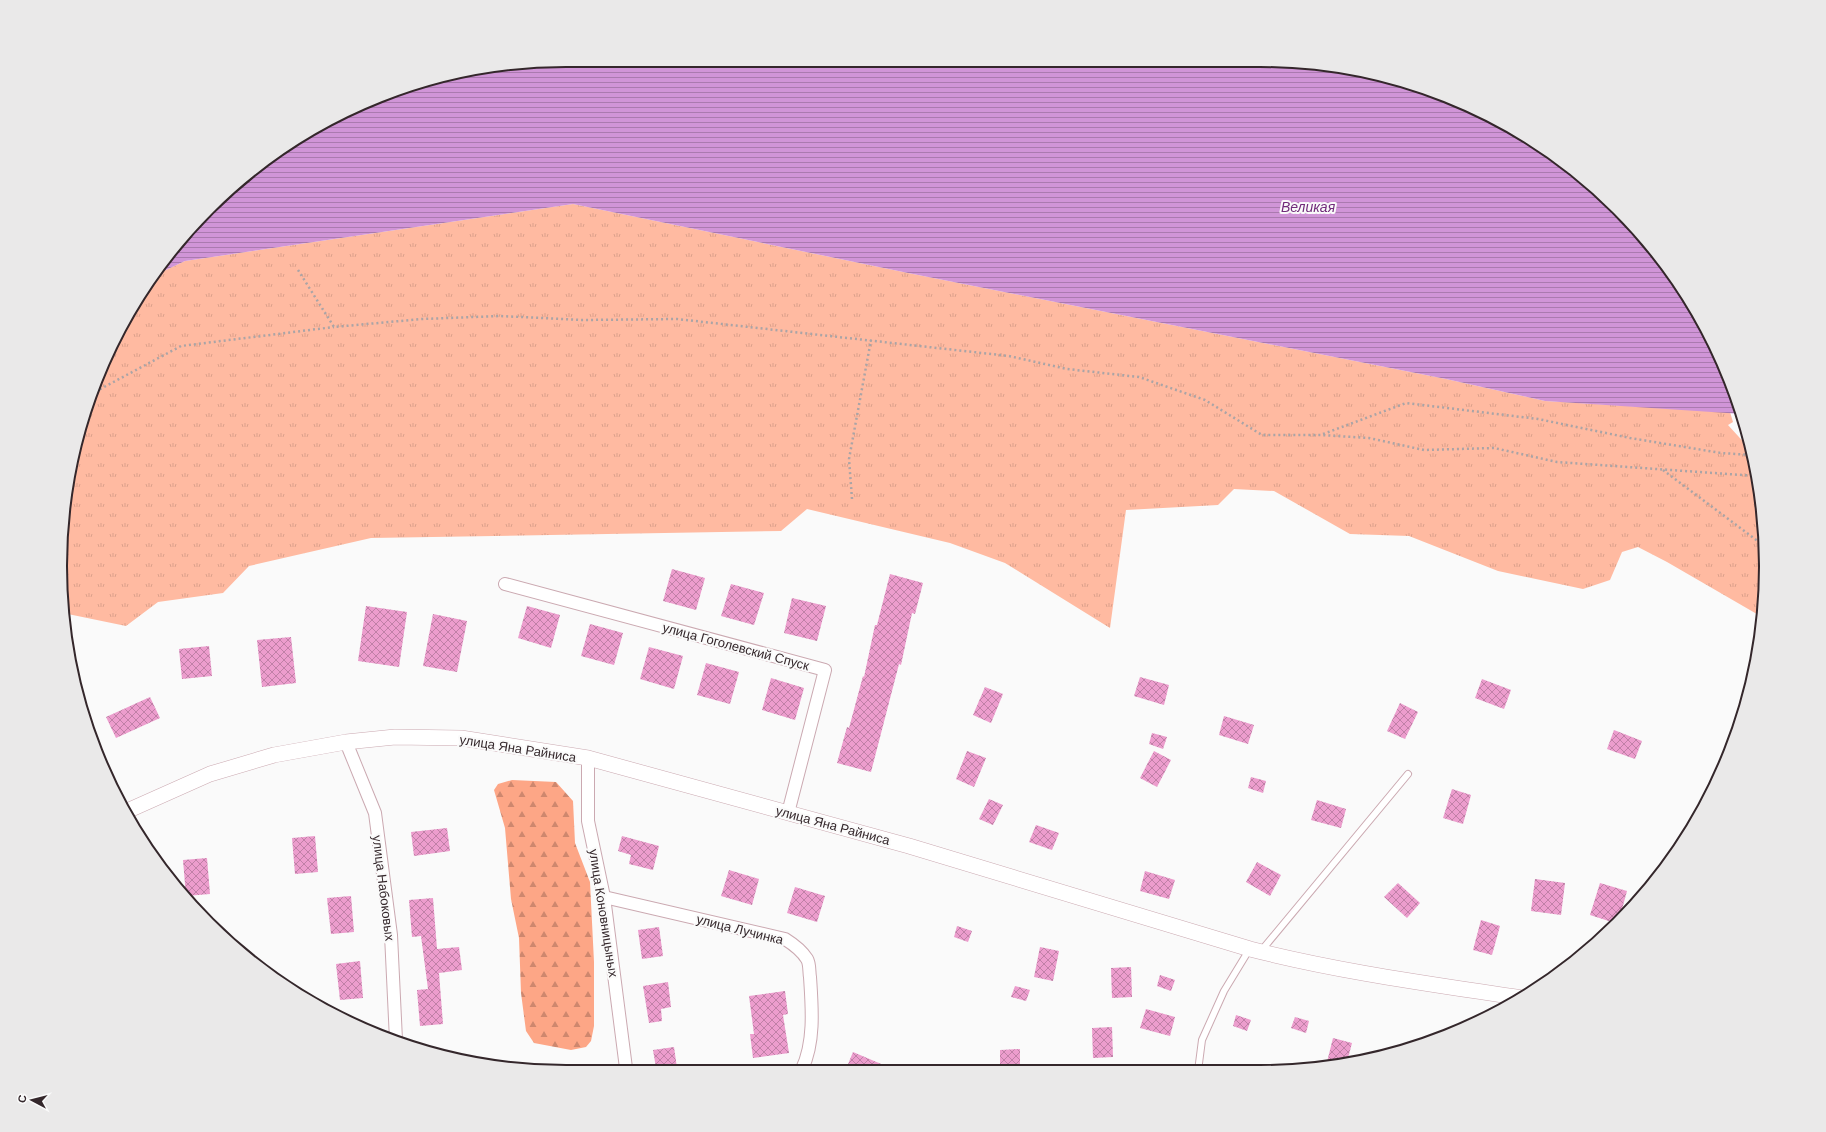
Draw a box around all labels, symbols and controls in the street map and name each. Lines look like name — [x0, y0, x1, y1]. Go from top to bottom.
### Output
water label: Великая — [1281, 199, 1336, 215]
street label: улица Гоголевский Спуск — [661, 620, 811, 673]
street label: улица Яна Райниса — [459, 732, 578, 765]
street label: улица Яна Райниса — [774, 803, 892, 848]
street label: улица Набоковых — [370, 834, 397, 942]
street label: улица Коновницыных — [586, 848, 621, 979]
street label: улица Лучинка — [695, 911, 786, 948]
north arrow — [12, 1080, 52, 1120]
text: С — [16, 1094, 29, 1103]

